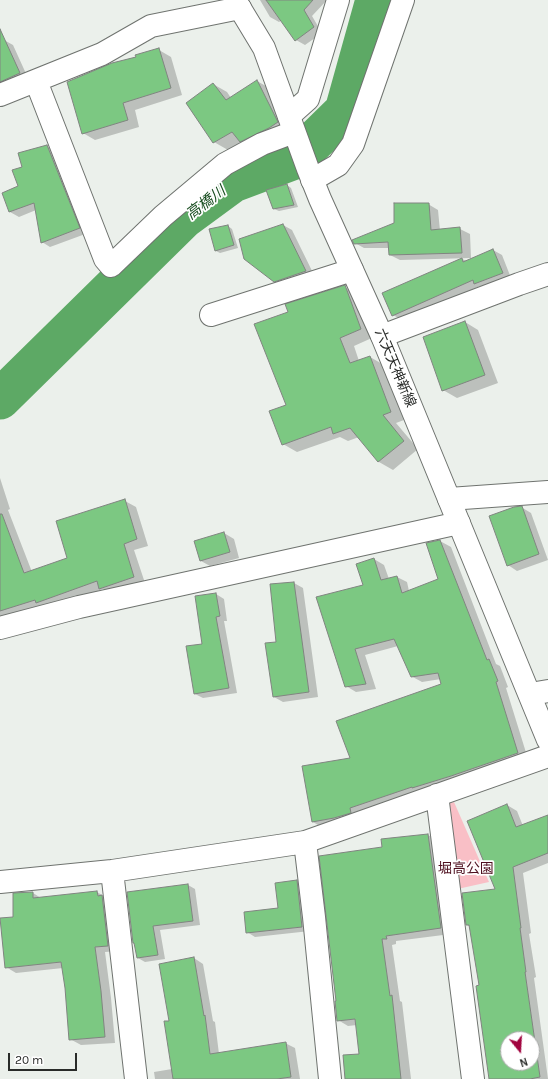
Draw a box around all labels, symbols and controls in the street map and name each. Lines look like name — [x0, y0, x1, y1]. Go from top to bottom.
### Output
water label: 高橋川 — [183, 182, 229, 224]
street label: 六天天神新線 — [371, 326, 419, 410]
park label: 堀高公園 — [438, 861, 494, 877]
north arrow — [500, 1031, 540, 1071]
scale bar — [10, 1045, 79, 1071]
text: 20 m — [15, 1053, 43, 1067]
text: N — [518, 1055, 529, 1069]

